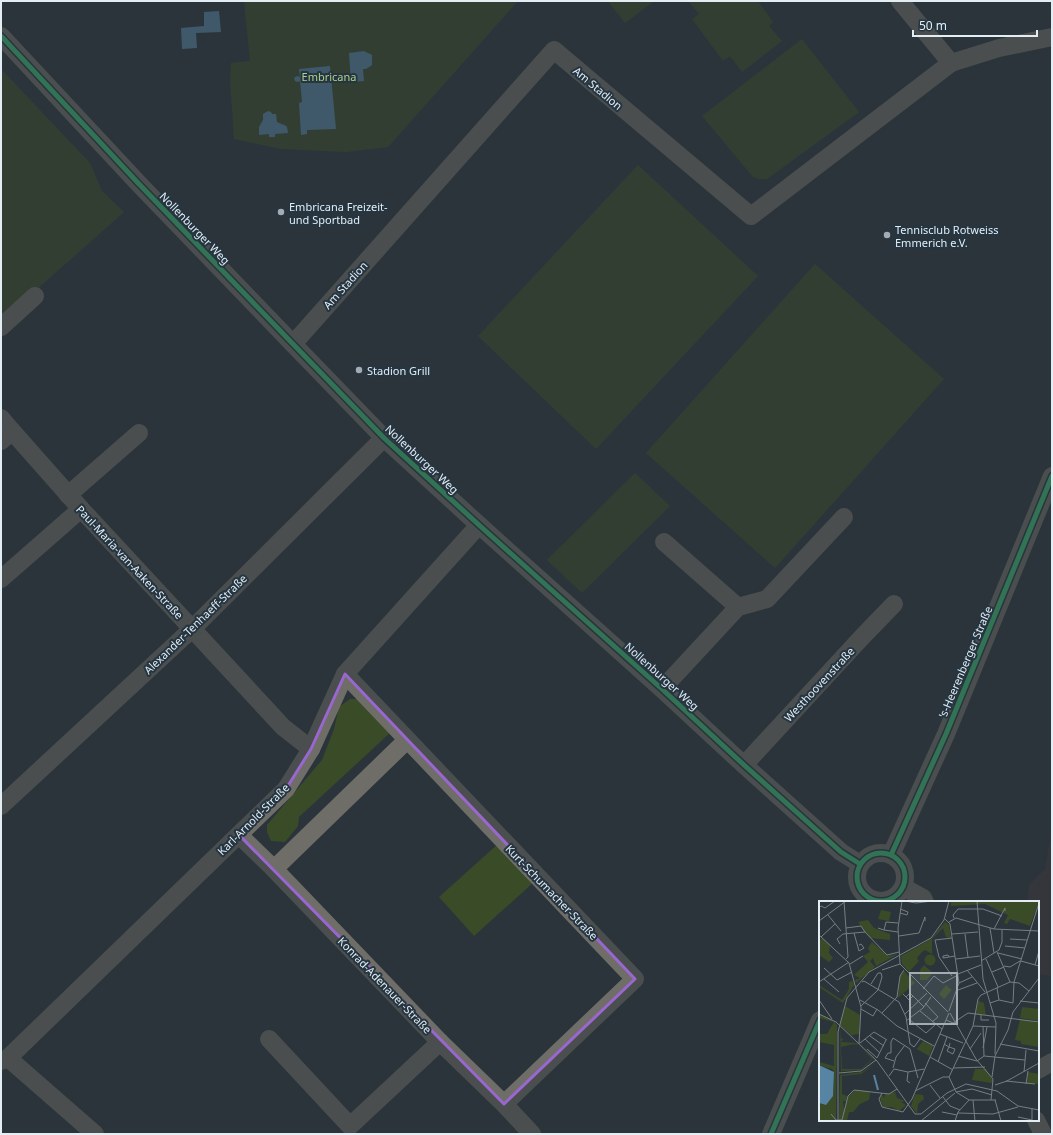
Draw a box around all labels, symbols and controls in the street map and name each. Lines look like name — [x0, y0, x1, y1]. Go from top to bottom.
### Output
scale bar — [913, 12, 1037, 38]
text: 50 m — [919, 17, 947, 34]
street label: Am Stadion — [570, 63, 626, 113]
park label: Embricana — [302, 69, 356, 84]
street label: Nollenburger Weg — [157, 189, 233, 267]
place label: Embricana Freizeit- und Sportbad — [289, 199, 388, 227]
marker: Embricana Freizeit- und Sportbad — [276, 207, 286, 217]
place label: Tennisclub Rotweiss Emmerich e.V. — [895, 222, 999, 250]
marker: Tennisclub Rotweiss Emmerich e.V. — [882, 230, 892, 240]
street label: Am Stadion — [320, 258, 370, 312]
place label: Stadion Grill — [367, 363, 430, 378]
marker: Stadion Grill — [354, 365, 364, 375]
street label: Nollenburger Weg — [382, 421, 462, 497]
street label: Paul-Maria-van-Aaken-Straße — [73, 502, 187, 622]
street label: Alexander-Tenhaeff-Straße — [140, 571, 250, 677]
street label: 's-Heerenberger Straße — [935, 604, 995, 720]
street label: Nollenburger Weg — [622, 639, 702, 713]
street label: Westhoovenstraße — [781, 643, 857, 725]
street label: Karl-Arnold-Straße — [214, 780, 292, 858]
street label: Kurt-Schumacher-Straße — [502, 841, 602, 943]
inset map — [819, 901, 1039, 1121]
street label: Konrad-Adenauer-Straße — [335, 933, 435, 1037]

